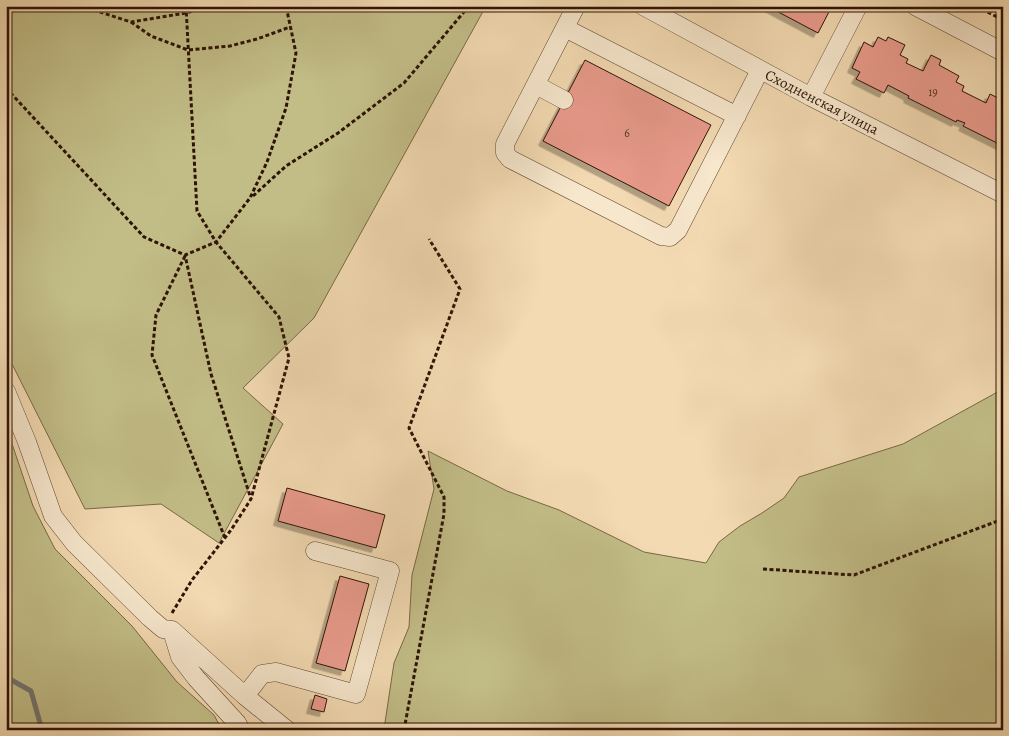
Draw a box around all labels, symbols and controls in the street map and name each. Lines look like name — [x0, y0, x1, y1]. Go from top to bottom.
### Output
street label: Сходненская улица — [762, 65, 882, 139]
house number: 19 — [928, 84, 938, 100]
house number: 6 — [624, 125, 630, 141]

